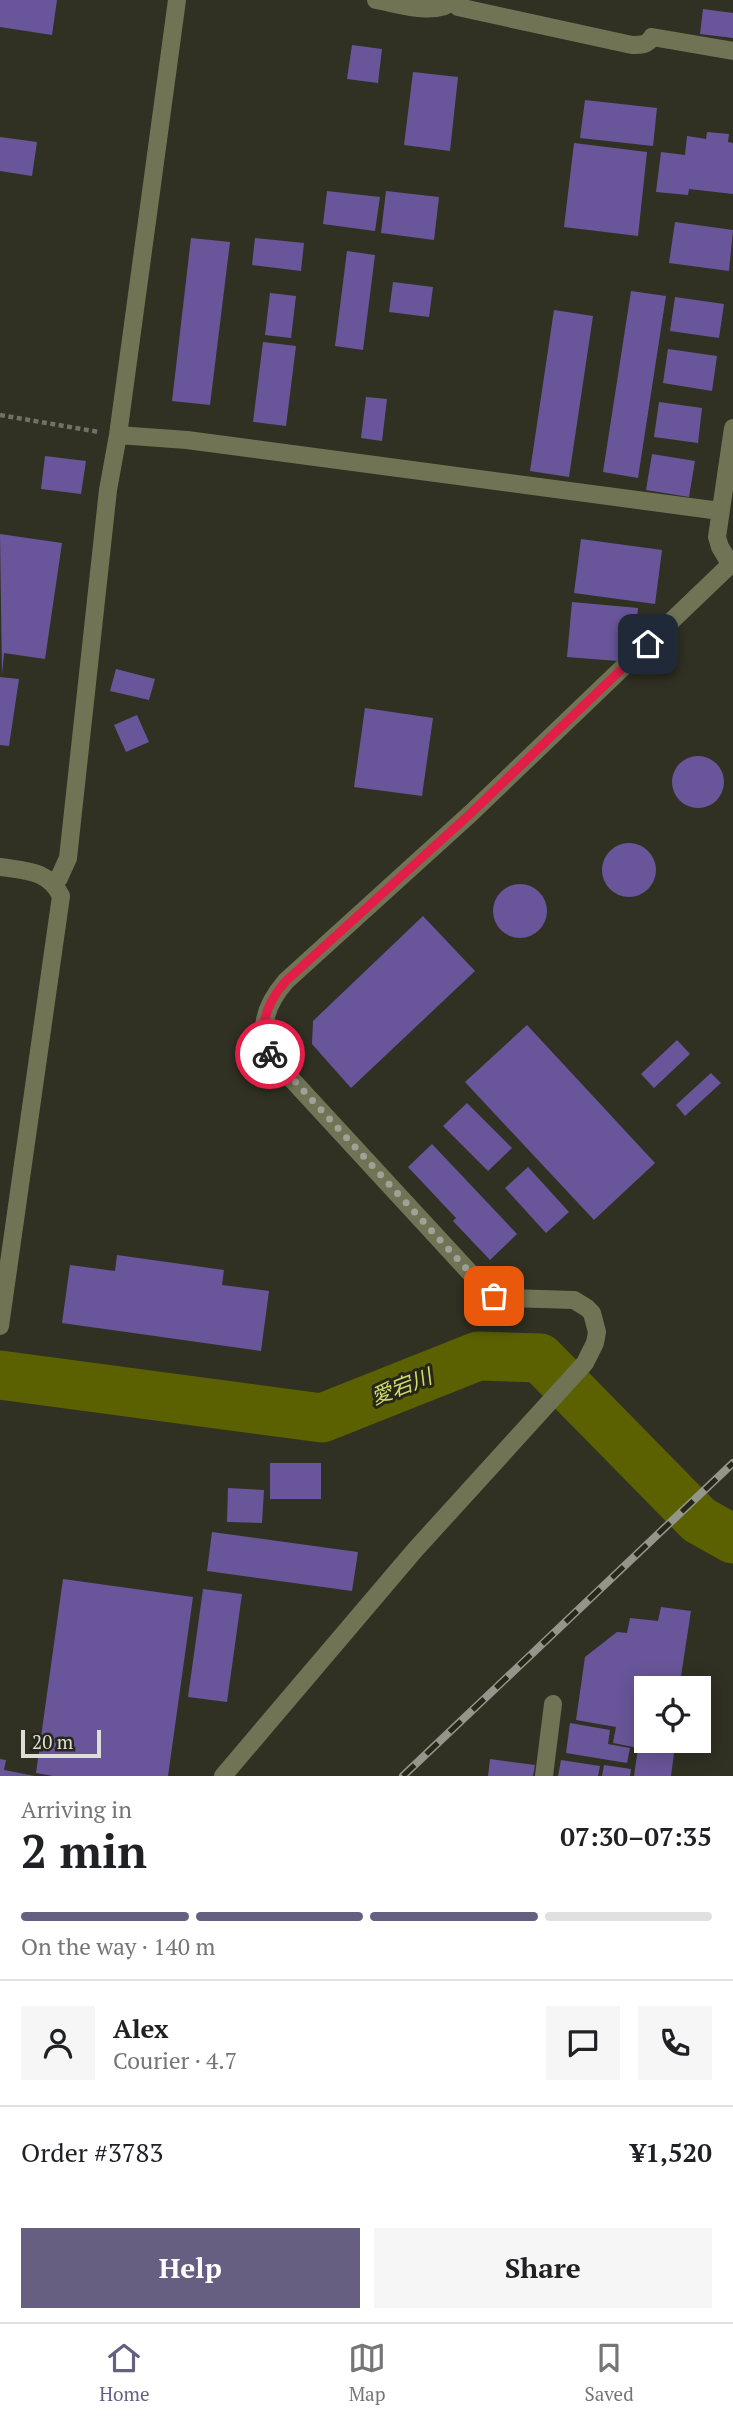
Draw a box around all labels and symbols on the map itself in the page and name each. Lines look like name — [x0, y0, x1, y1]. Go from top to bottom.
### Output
pin — [618, 614, 678, 674]
courier — [235, 1019, 305, 1089]
pin — [464, 1266, 524, 1326]
water label: 愛宕川 — [367, 1361, 437, 1410]
scale bar — [21, 1727, 102, 1759]

